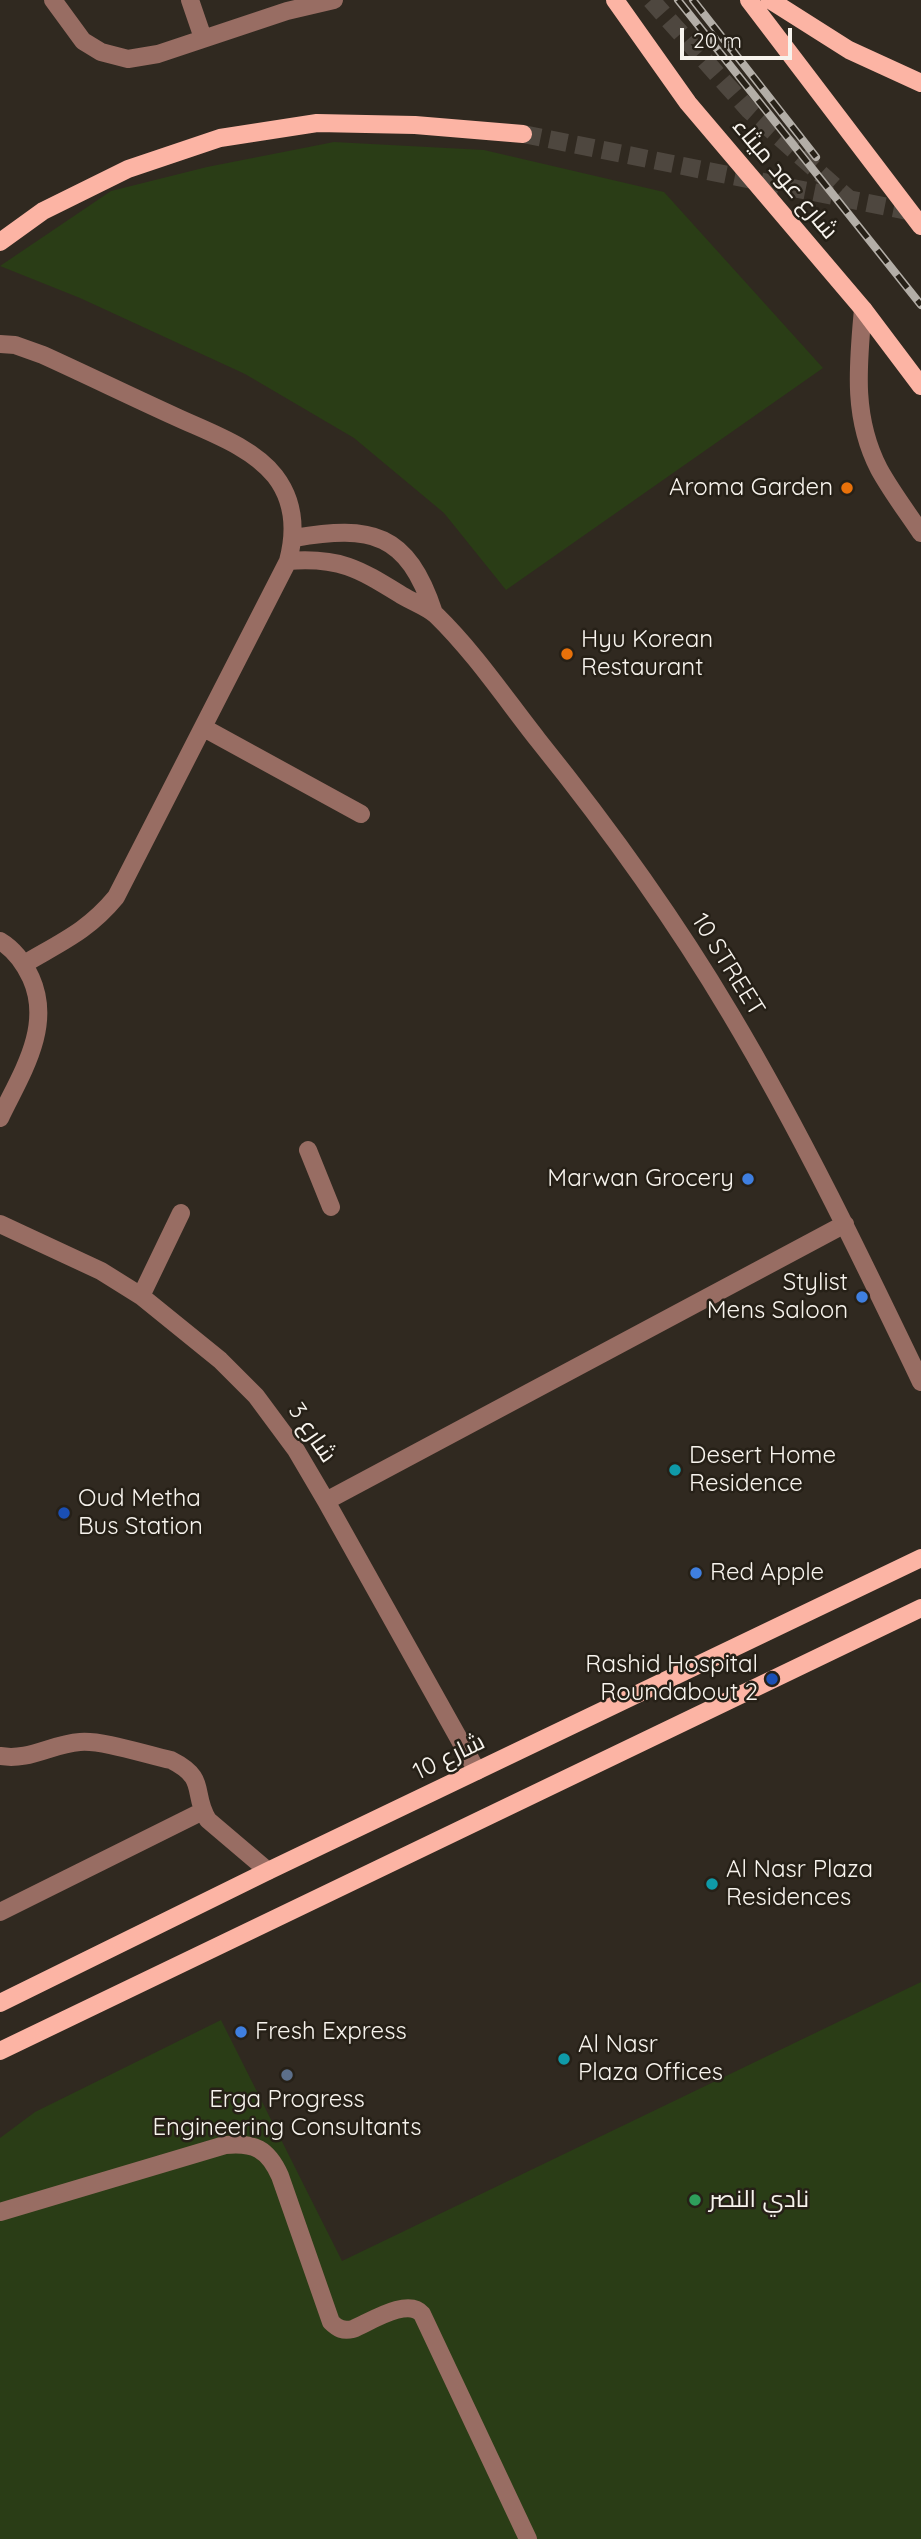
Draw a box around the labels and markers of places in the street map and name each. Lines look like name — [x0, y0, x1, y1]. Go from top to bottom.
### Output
place label: Aroma Garden — [669, 474, 833, 502]
marker: Aroma Garden — [839, 480, 855, 496]
place label: Hyu Korean Restaurant — [581, 626, 713, 682]
marker: Hyu Korean Restaurant — [559, 646, 575, 662]
place label: Marwan Grocery — [547, 1165, 734, 1193]
marker: Marwan Grocery — [740, 1171, 756, 1187]
place label: Stylist Mens Saloon — [707, 1269, 848, 1325]
marker: Stylist Mens Saloon — [854, 1289, 870, 1305]
place label: Desert Home Residence — [689, 1442, 836, 1498]
marker: Desert Home Residence — [667, 1462, 683, 1478]
place label: Oud Metha Bus Station — [78, 1485, 203, 1541]
marker: Oud Metha Bus Station — [56, 1505, 72, 1521]
place label: Red Apple — [710, 1559, 824, 1587]
marker: Red Apple — [688, 1565, 704, 1581]
place label: Rashid Hospital Roundabout 2 — [585, 1651, 758, 1707]
marker: Rashid Hospital Roundabout 2 — [764, 1671, 780, 1687]
place label: Al Nasr Plaza Residences — [726, 1856, 873, 1912]
marker: Al Nasr Plaza Residences — [704, 1876, 720, 1892]
place label: Fresh Express — [255, 2018, 407, 2046]
marker: Fresh Express — [233, 2024, 249, 2040]
place label: Al Nasr Plaza Offices — [578, 2031, 723, 2087]
marker: Al Nasr Plaza Offices — [556, 2051, 572, 2067]
marker: Erga Progress Engineering Consultants — [279, 2067, 295, 2083]
place label: Erga Progress Engineering Consultants — [152, 2086, 422, 2142]
place label: نادي النصر — [709, 2186, 809, 2214]
marker: نادي النصر — [687, 2192, 703, 2208]

